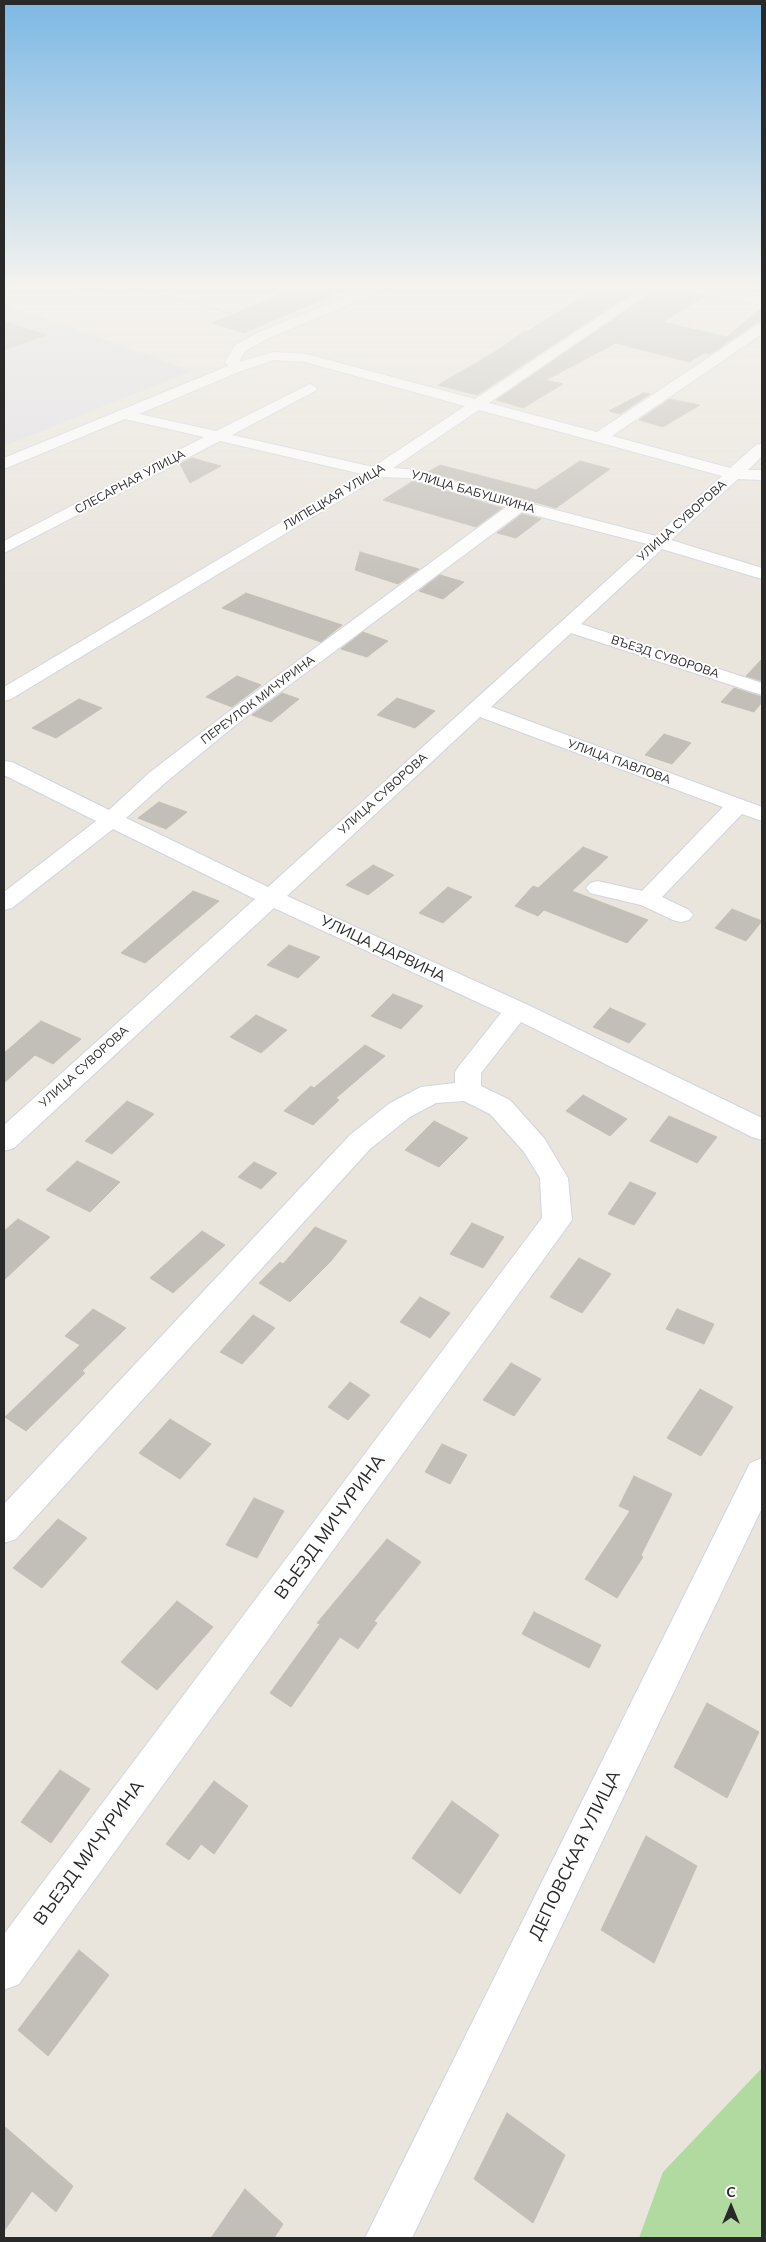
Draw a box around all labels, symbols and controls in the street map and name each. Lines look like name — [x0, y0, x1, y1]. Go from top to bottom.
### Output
street label: СЛЕСАРНАЯ УЛИЦА — [72, 447, 188, 517]
street label: ЛИПЕЦКАЯ УЛИЦА — [280, 461, 388, 533]
street label: УЛИЦА БАБУШКИНА — [409, 467, 537, 517]
street label: УЛИЦА СУВОРОВА — [634, 477, 730, 565]
street label: ВЪЕЗД СУВОРОВА — [609, 633, 721, 681]
street label: ПЕРЕУЛОК МИЧУРИНА — [198, 652, 318, 748]
street label: УЛИЦА ПАВЛОВА — [565, 737, 673, 787]
street label: УЛИЦА СУВОРОВА — [335, 750, 431, 838]
street label: УЛИЦА ДАРВИНА — [317, 912, 449, 986]
street label: УЛИЦА СУВОРОВА — [36, 1023, 132, 1111]
street label: ВЪЕЗД МИЧУРИНА — [270, 1450, 390, 1604]
street label: ДЕПОВСКАЯ УЛИЦА — [525, 1767, 625, 1943]
street label: ВЪЕЗД МИЧУРИНА — [29, 1776, 149, 1930]
north arrow — [706, 2182, 756, 2232]
text: С — [726, 2183, 736, 2201]

